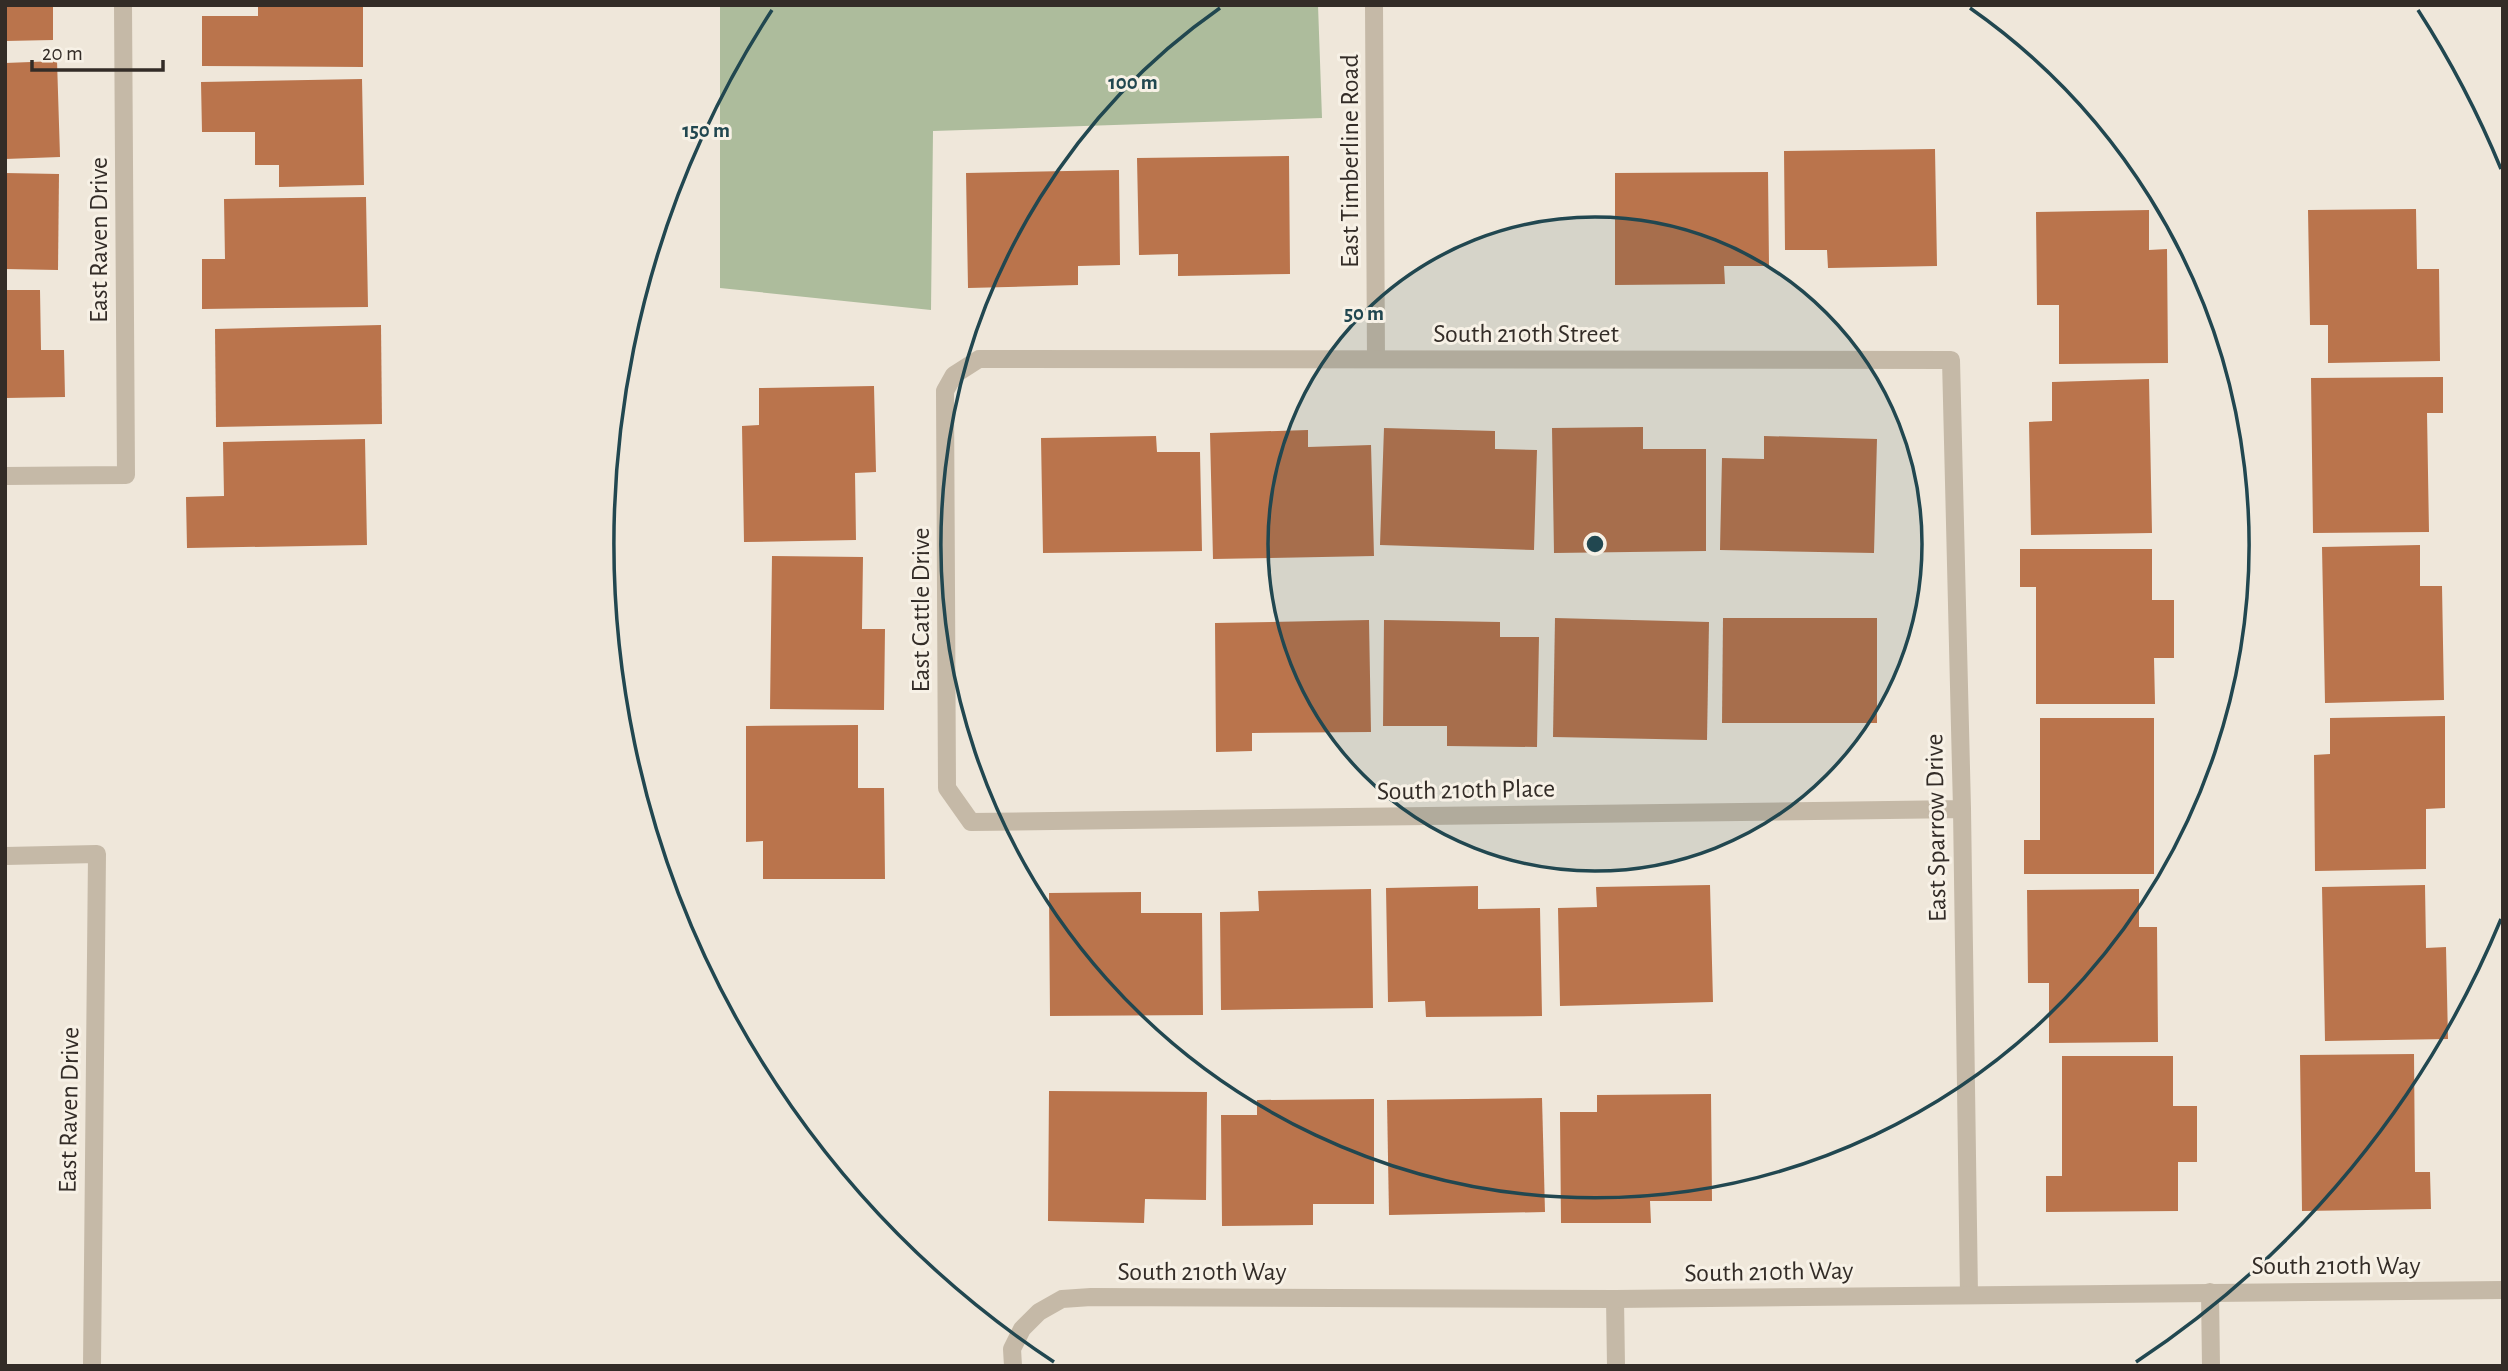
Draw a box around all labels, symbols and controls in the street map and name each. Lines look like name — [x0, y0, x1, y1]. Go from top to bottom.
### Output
scale bar — [32, 28, 163, 72]
text: 20 m — [42, 43, 83, 64]
street label: East Timberline Road — [1337, 54, 1363, 268]
text: 100 m — [1108, 72, 1158, 93]
text: 150 m — [682, 120, 730, 141]
street label: East Raven Drive — [86, 157, 112, 323]
text: 50 m — [1344, 303, 1384, 324]
street label: South 210th Street — [1433, 321, 1619, 347]
street label: East Cattle Drive — [908, 527, 934, 693]
centre of rings — [1583, 532, 1607, 556]
street label: East Sparrow Drive — [1921, 733, 1951, 922]
street label: South 210th Place — [1377, 775, 1555, 805]
street label: East Raven Drive — [55, 1027, 83, 1193]
street label: South 210th Way — [2251, 1253, 2421, 1279]
street label: South 210th Way — [1684, 1258, 1854, 1286]
street label: South 210th Way — [1117, 1259, 1287, 1285]

